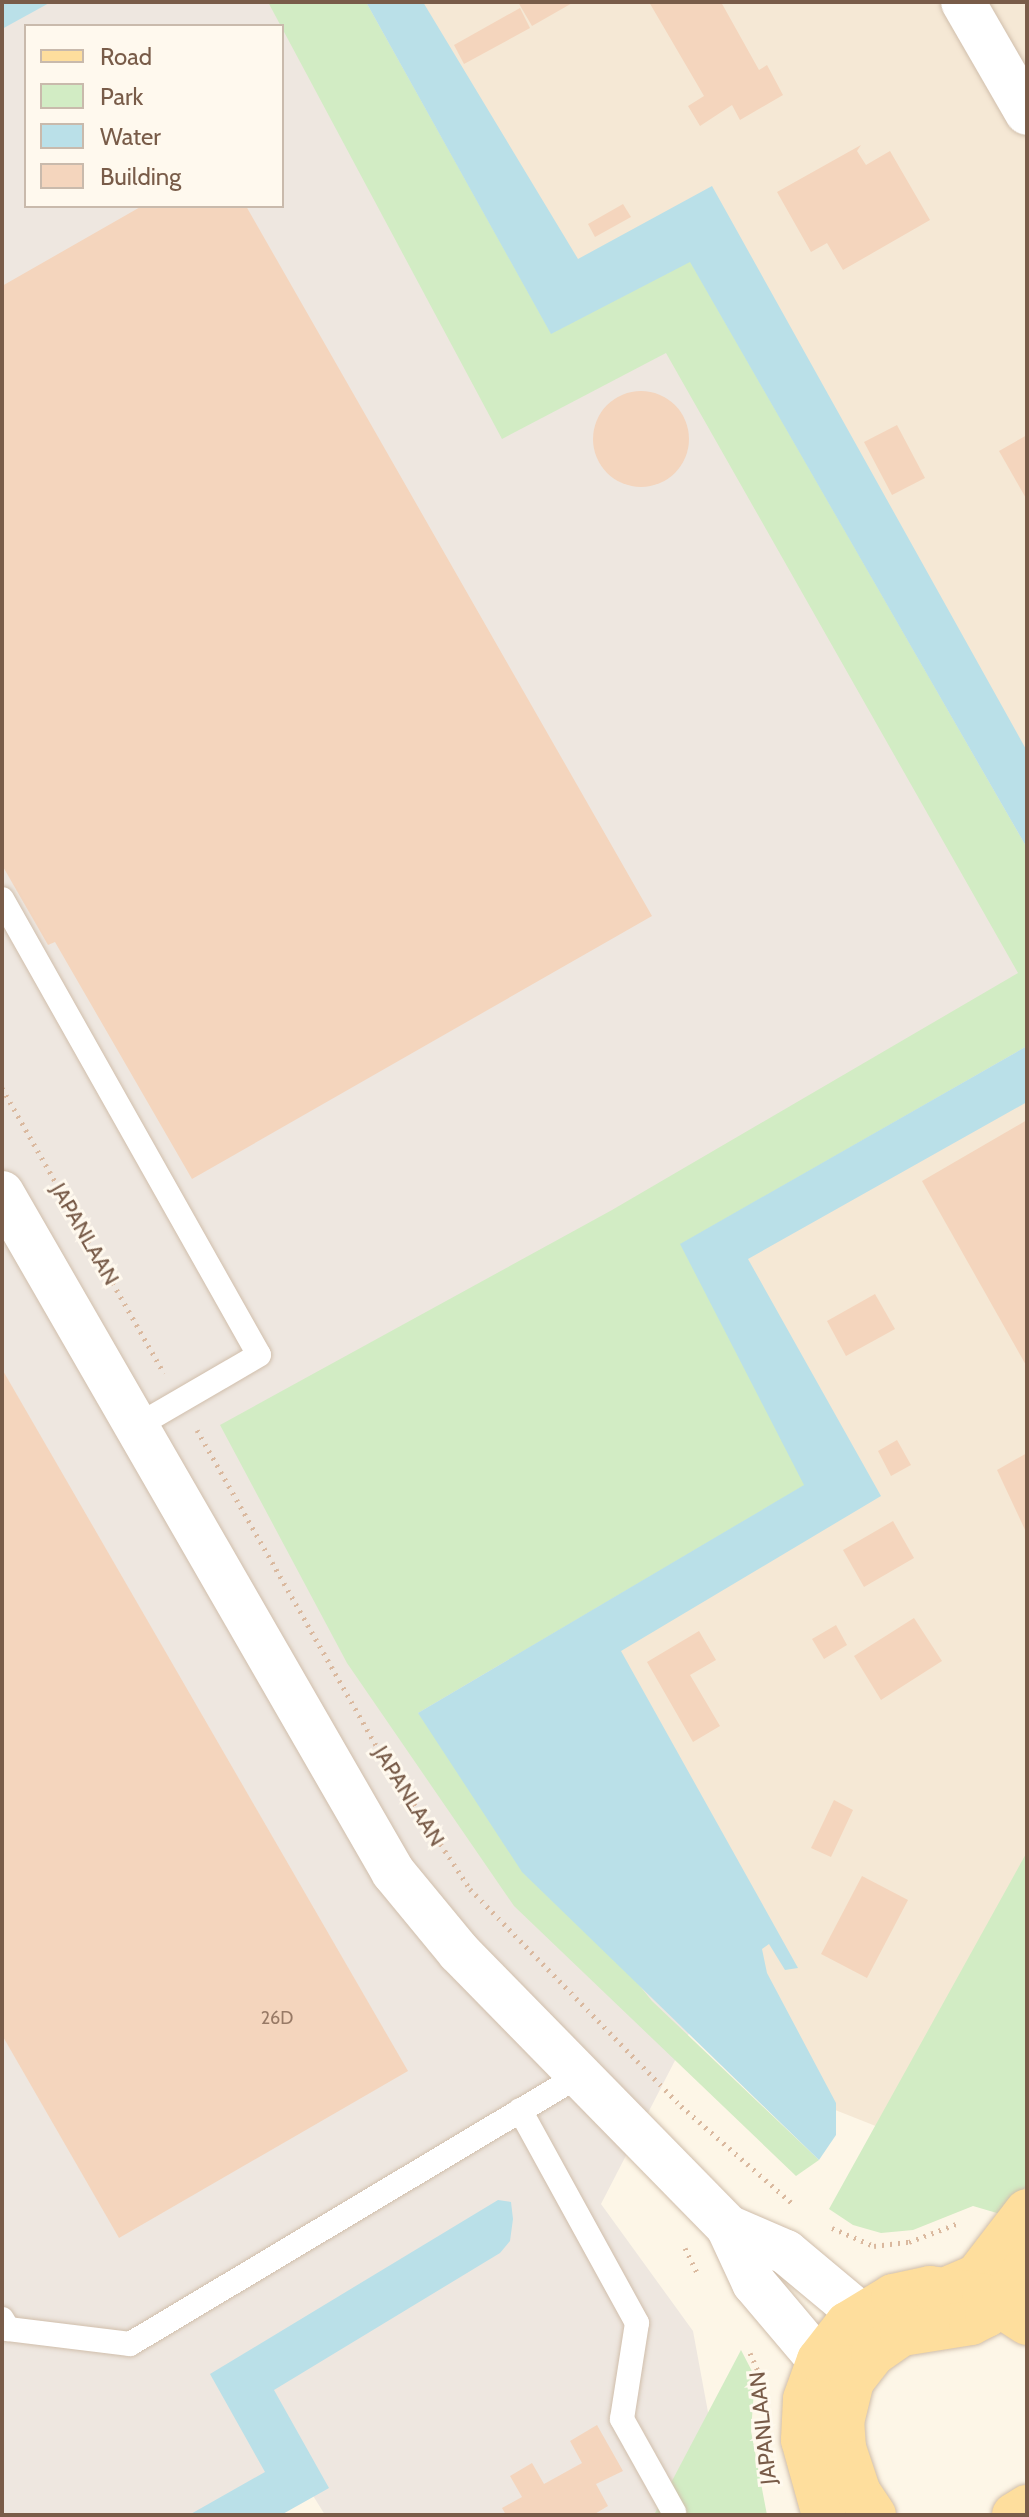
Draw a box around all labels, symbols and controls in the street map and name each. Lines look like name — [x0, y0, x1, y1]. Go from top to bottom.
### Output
legend — [24, 24, 284, 208]
text: Road — [100, 42, 152, 71]
text: Park — [100, 82, 143, 111]
text: Water — [100, 122, 161, 151]
text: Building — [100, 162, 181, 191]
street label: JAPANLAAN — [45, 1178, 125, 1290]
street label: JAPANLAAN — [368, 1741, 450, 1851]
house number: 26D — [261, 2007, 293, 2029]
street label: JAPANLAAN — [744, 2370, 782, 2486]

